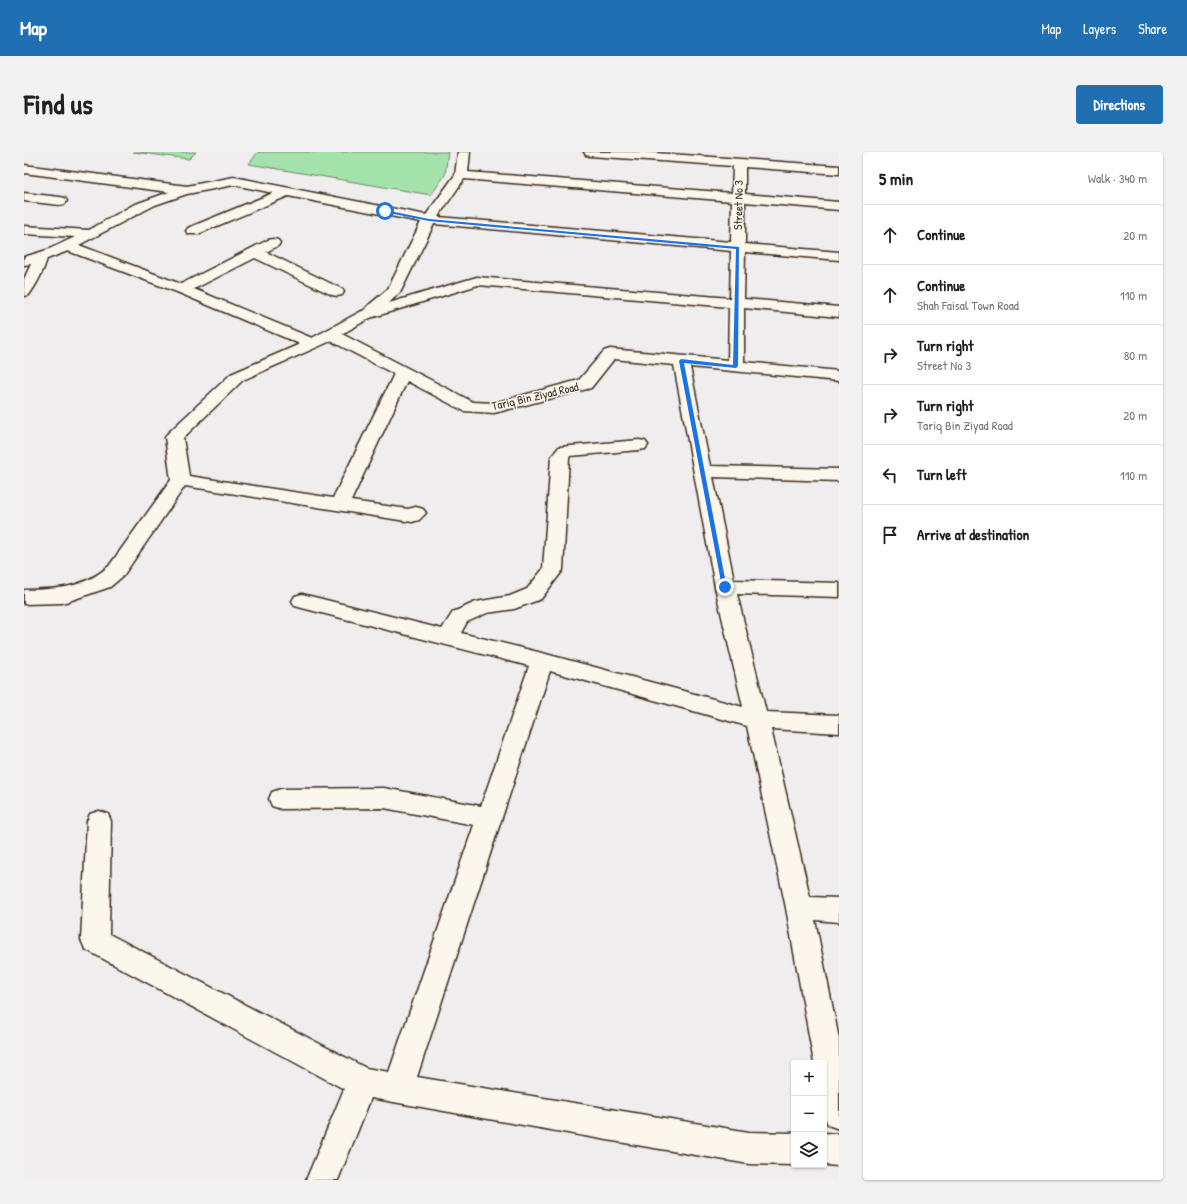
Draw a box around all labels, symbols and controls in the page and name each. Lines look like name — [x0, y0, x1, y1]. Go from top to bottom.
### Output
text: Map — [20, 15, 47, 41]
text: Map — [1041, 19, 1061, 38]
text: Layers — [1083, 19, 1116, 38]
text: Share — [1138, 19, 1167, 38]
text: Find us — [24, 85, 93, 123]
button: Directions — [1076, 85, 1163, 124]
text: 5 min — [879, 167, 913, 190]
text: Walk · 340 m — [1088, 169, 1147, 187]
street label: Street No 3 — [729, 180, 747, 230]
route start — [376, 202, 394, 220]
icon: ahead — [879, 224, 901, 246]
text: Continue — [917, 224, 965, 245]
text: 20 m — [1123, 226, 1147, 244]
text: Continue — [917, 275, 965, 296]
icon: ahead — [879, 284, 901, 306]
text: 110 m — [1120, 286, 1147, 304]
text: Shah Faisal Town Road — [917, 296, 1019, 314]
text: Turn right — [917, 335, 973, 356]
icon: right — [879, 344, 901, 366]
text: 80 m — [1124, 346, 1147, 364]
text: Street No 3 — [917, 356, 971, 374]
street label: Tariq Bin Ziyad Road — [490, 378, 580, 414]
text: Turn right — [917, 395, 973, 416]
icon: right — [879, 404, 901, 426]
text: 20 m — [1123, 406, 1147, 424]
text: Tariq Bin Ziyad Road — [917, 416, 1013, 434]
icon: left — [879, 464, 901, 486]
text: Turn left — [917, 464, 967, 485]
text: 110 m — [1120, 466, 1147, 484]
icon: arrive — [879, 524, 901, 546]
text: Arrive at destination — [917, 524, 1029, 545]
route end — [716, 578, 734, 596]
map controls — [791, 1060, 827, 1168]
button: + — [791, 1060, 827, 1096]
button: − — [791, 1096, 827, 1132]
button: layers — [791, 1132, 827, 1168]

